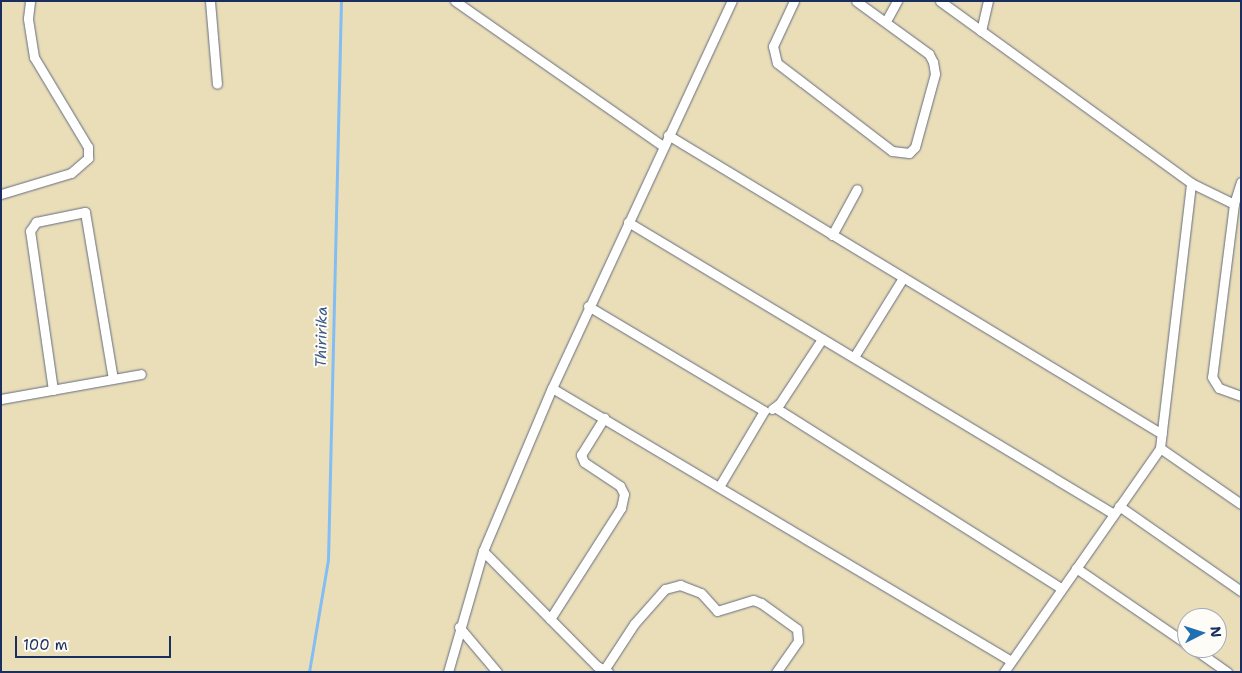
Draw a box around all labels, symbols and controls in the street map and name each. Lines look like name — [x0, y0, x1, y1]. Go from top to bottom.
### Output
water label: Thiririka — [312, 306, 332, 368]
north arrow — [1177, 608, 1227, 658]
text: N — [1206, 625, 1225, 638]
scale bar — [18, 626, 174, 658]
text: 100 m — [23, 635, 68, 655]

